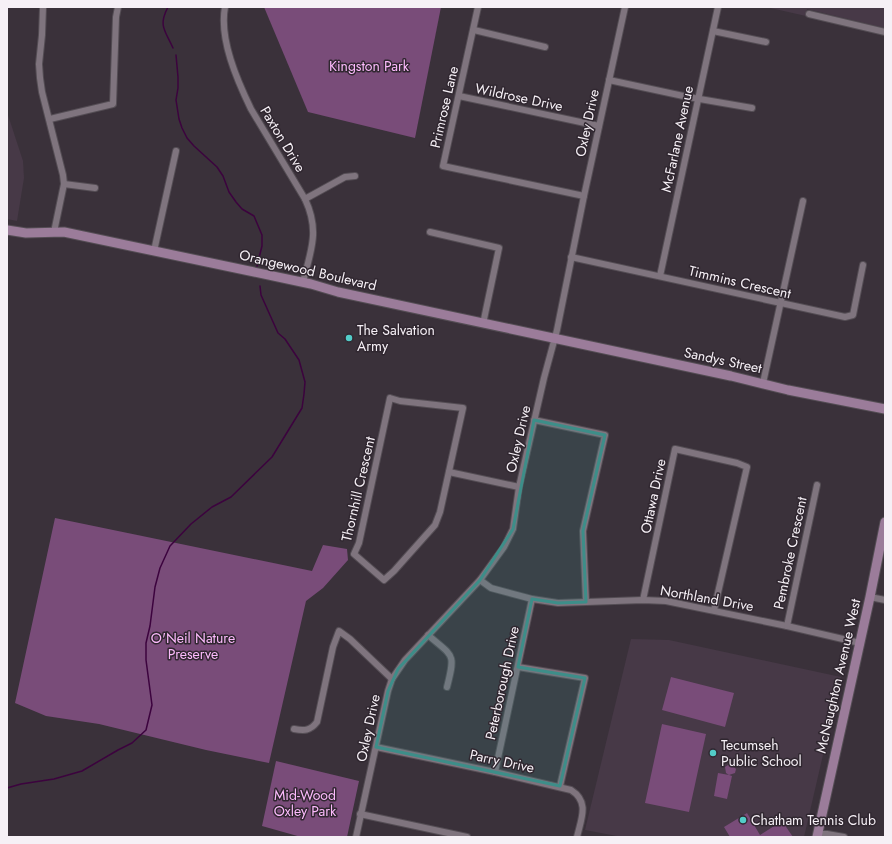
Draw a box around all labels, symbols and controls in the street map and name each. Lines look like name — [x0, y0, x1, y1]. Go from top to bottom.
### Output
park label: Kingston Park — [329, 56, 410, 76]
street label: Primrose Lane — [425, 64, 463, 150]
street label: Wildrose Drive — [473, 78, 565, 116]
street label: McFarlane Avenue — [656, 84, 698, 194]
street label: Oxley Drive — [570, 87, 604, 159]
street label: Paxton Drive — [255, 102, 311, 176]
street label: Orangewood Boulevard — [237, 244, 379, 296]
street label: Timmins Crescent — [687, 261, 794, 304]
place label: The Salvation Army — [357, 320, 435, 356]
marker: The Salvation Army — [344, 333, 354, 343]
street label: Sandys Street — [682, 342, 764, 378]
street label: Oxley Drive — [501, 403, 535, 475]
street label: Thornhill Crescent — [336, 434, 380, 543]
street label: Ottawa Drive — [635, 457, 671, 535]
street label: Pembroke Crescent — [768, 494, 812, 611]
street label: Northland Drive — [659, 580, 755, 616]
street label: McNaughton Avenue West — [811, 596, 866, 755]
street label: Peterborough Drive — [480, 624, 524, 742]
park label: O'Neil Nature Preserve — [151, 628, 235, 664]
street label: Oxley Drive — [351, 692, 385, 764]
place label: Tecumseh Public School — [721, 735, 802, 771]
street label: Parry Drive — [468, 744, 536, 778]
marker: Tecumseh Public School — [708, 748, 718, 758]
park label: Mid-Wood Oxley Park — [274, 785, 337, 821]
place label: Chatham Tennis Club — [751, 810, 876, 830]
marker: Chatham Tennis Club — [738, 815, 748, 825]

